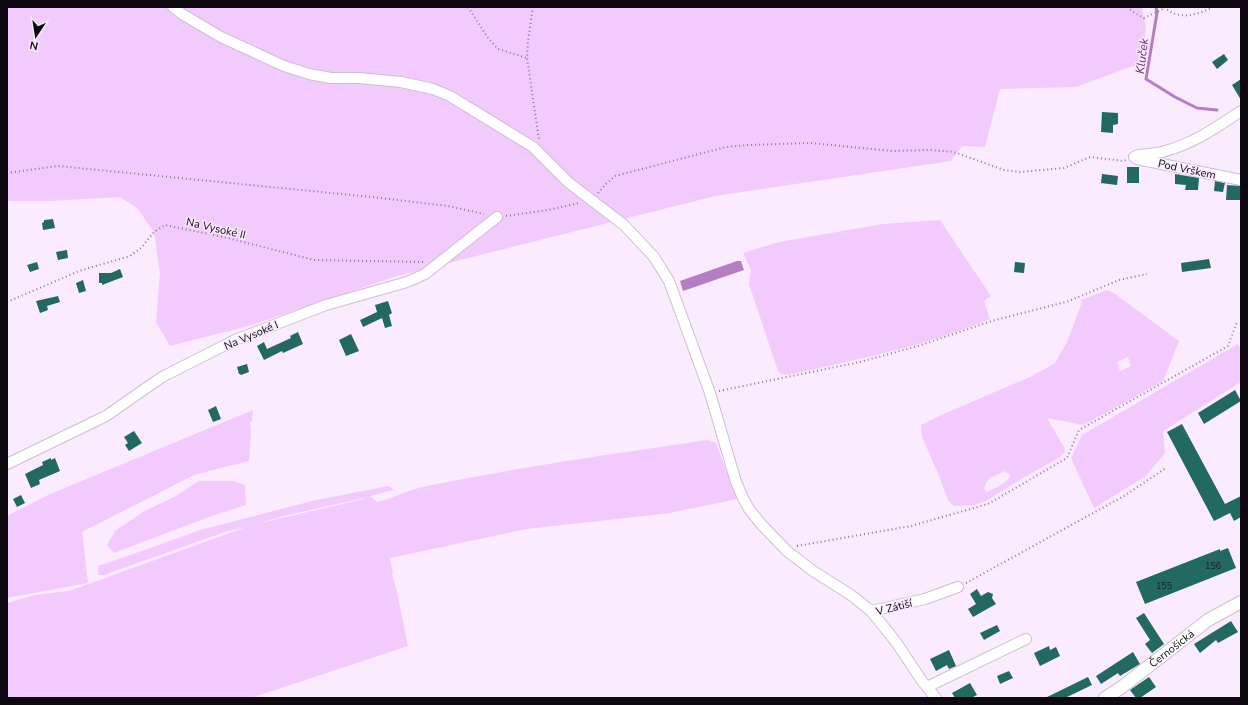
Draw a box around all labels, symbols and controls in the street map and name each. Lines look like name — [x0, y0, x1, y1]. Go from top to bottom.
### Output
north arrow — [16, 16, 56, 56]
water label: Kluček — [1132, 36, 1152, 75]
text: N — [28, 37, 40, 53]
street label: Pod Vrškem — [1157, 156, 1217, 183]
street label: Na Vysoké II — [185, 214, 247, 243]
street label: Na Vysoké I — [222, 317, 281, 354]
house number: 156 — [1205, 560, 1221, 572]
house number: 155 — [1156, 580, 1172, 592]
street label: V Zátiší — [873, 595, 915, 619]
street label: Černošická — [1145, 626, 1198, 671]

